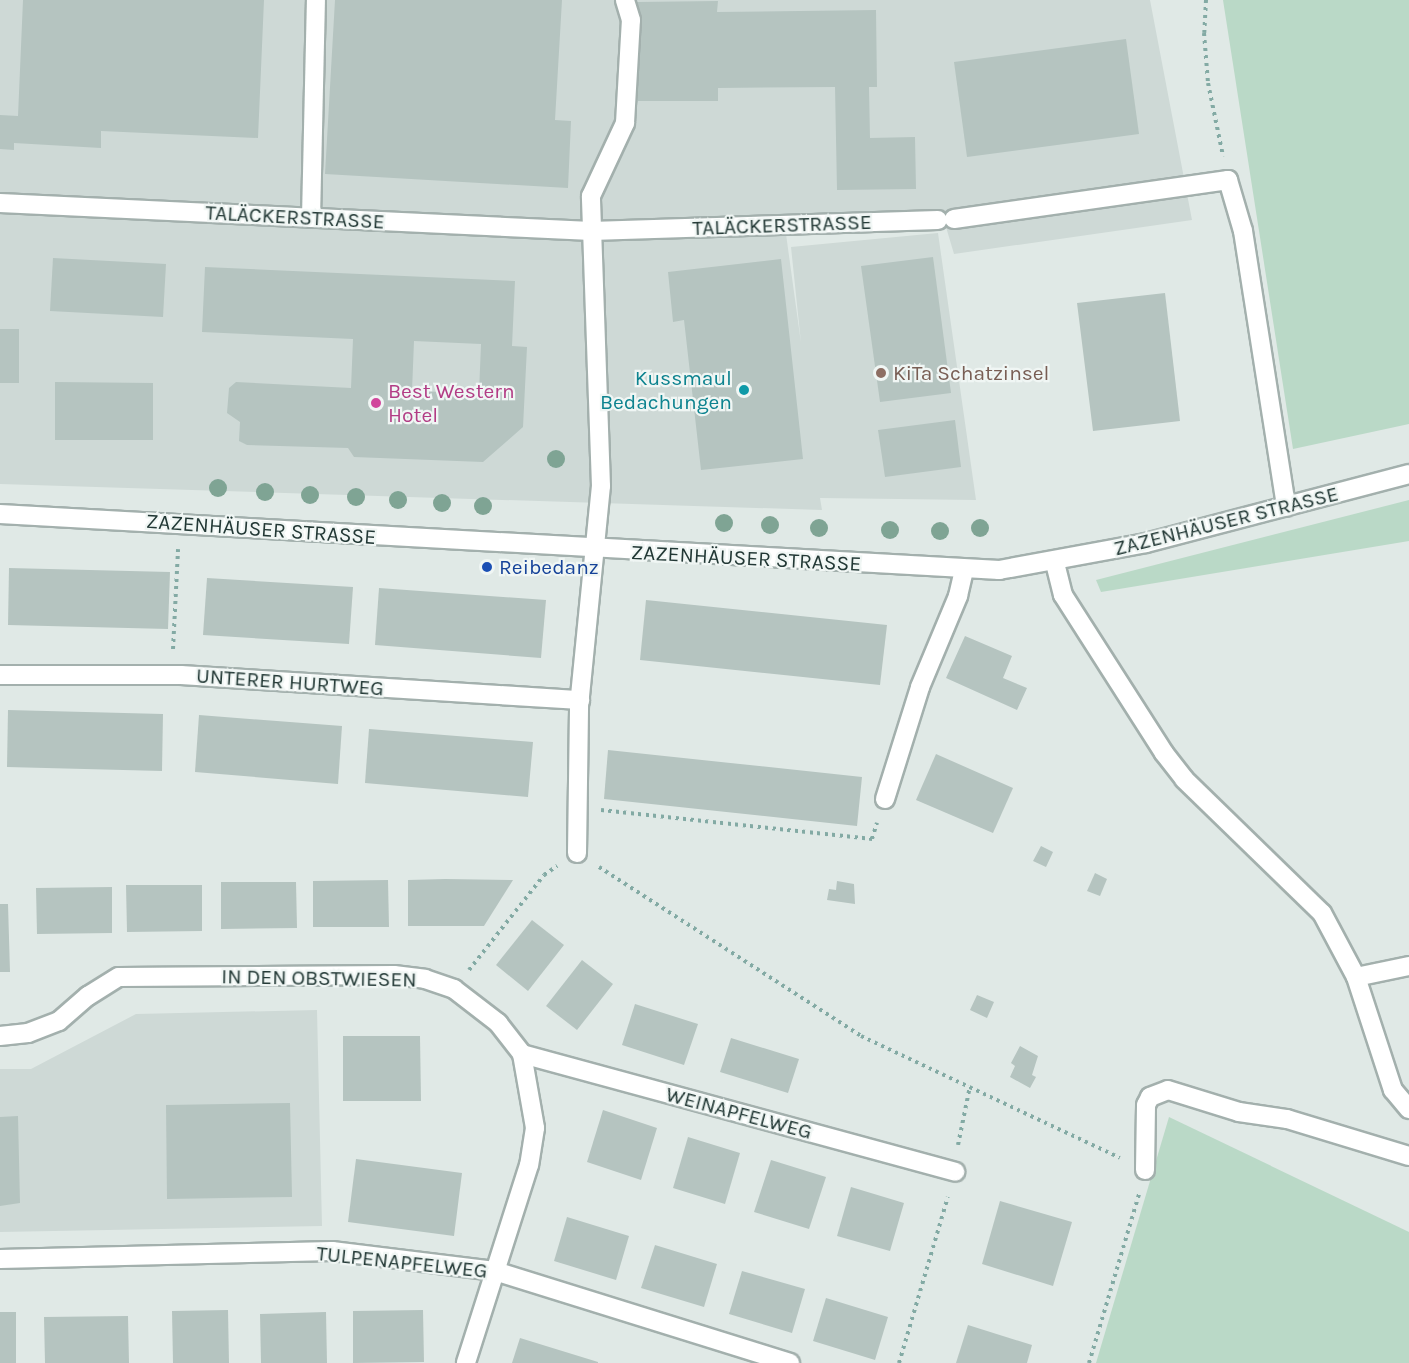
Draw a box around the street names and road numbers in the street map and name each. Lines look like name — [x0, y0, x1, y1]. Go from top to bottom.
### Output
street label: TALÄCKERSTRASSE — [205, 200, 385, 234]
street label: TALÄCKERSTRASSE — [692, 209, 872, 241]
street label: ZAZENHÄUSER STRASSE — [1111, 481, 1341, 561]
street label: ZAZENHÄUSER STRASSE — [145, 508, 377, 550]
street label: ZAZENHÄUSER STRASSE — [630, 539, 862, 577]
street label: UNTERER HURTWEG — [195, 663, 385, 701]
street label: IN DEN OBSTWIESEN — [221, 964, 417, 992]
street label: WEINAPFELWEG — [663, 1081, 815, 1145]
street label: TULPENAPFELWEG — [315, 1241, 489, 1283]

